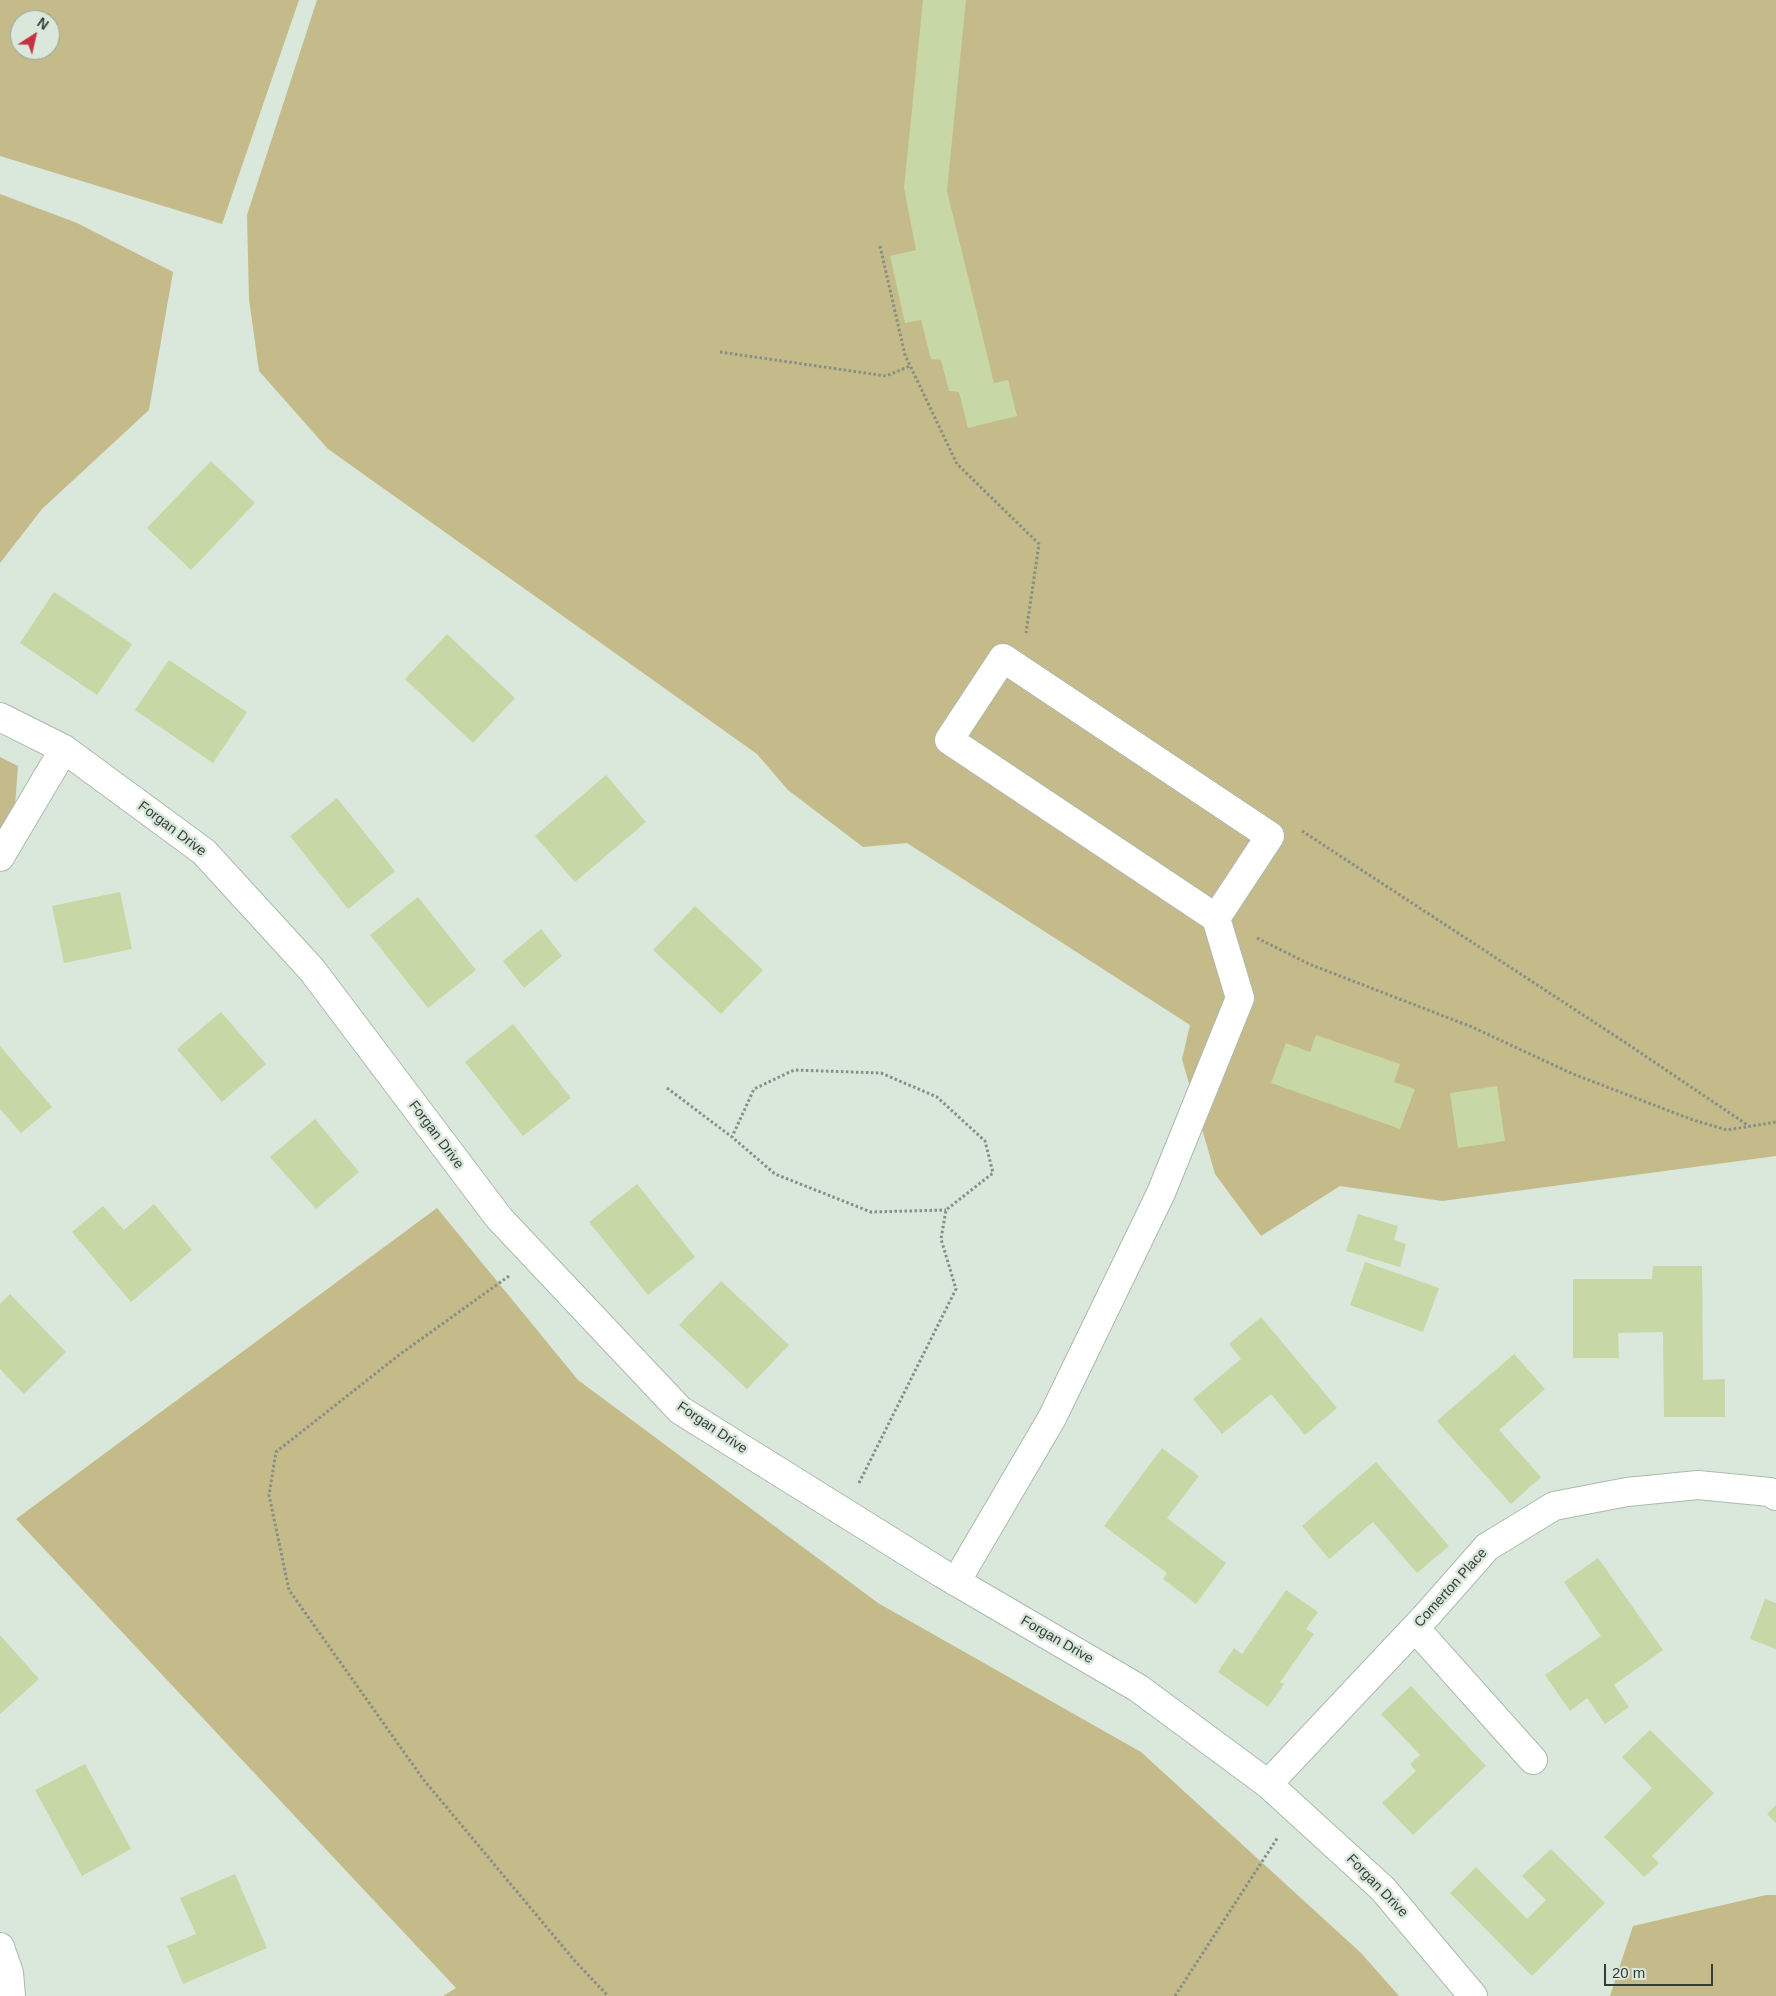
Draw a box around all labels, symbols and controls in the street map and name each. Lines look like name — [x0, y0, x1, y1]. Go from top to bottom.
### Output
north arrow — [10, 10, 60, 60]
text: N — [34, 14, 52, 33]
street label: Forgan Drive — [135, 798, 209, 860]
street label: Forgan Drive — [405, 1098, 467, 1172]
street label: Forgan Drive — [674, 1398, 750, 1458]
street label: Comerton Place — [1411, 1545, 1491, 1631]
street label: Forgan Drive — [1018, 1612, 1096, 1668]
street label: Forgan Drive — [1343, 1851, 1411, 1921]
scale bar — [1606, 1954, 1715, 1986]
text: 20 m — [1612, 1964, 1645, 1981]

